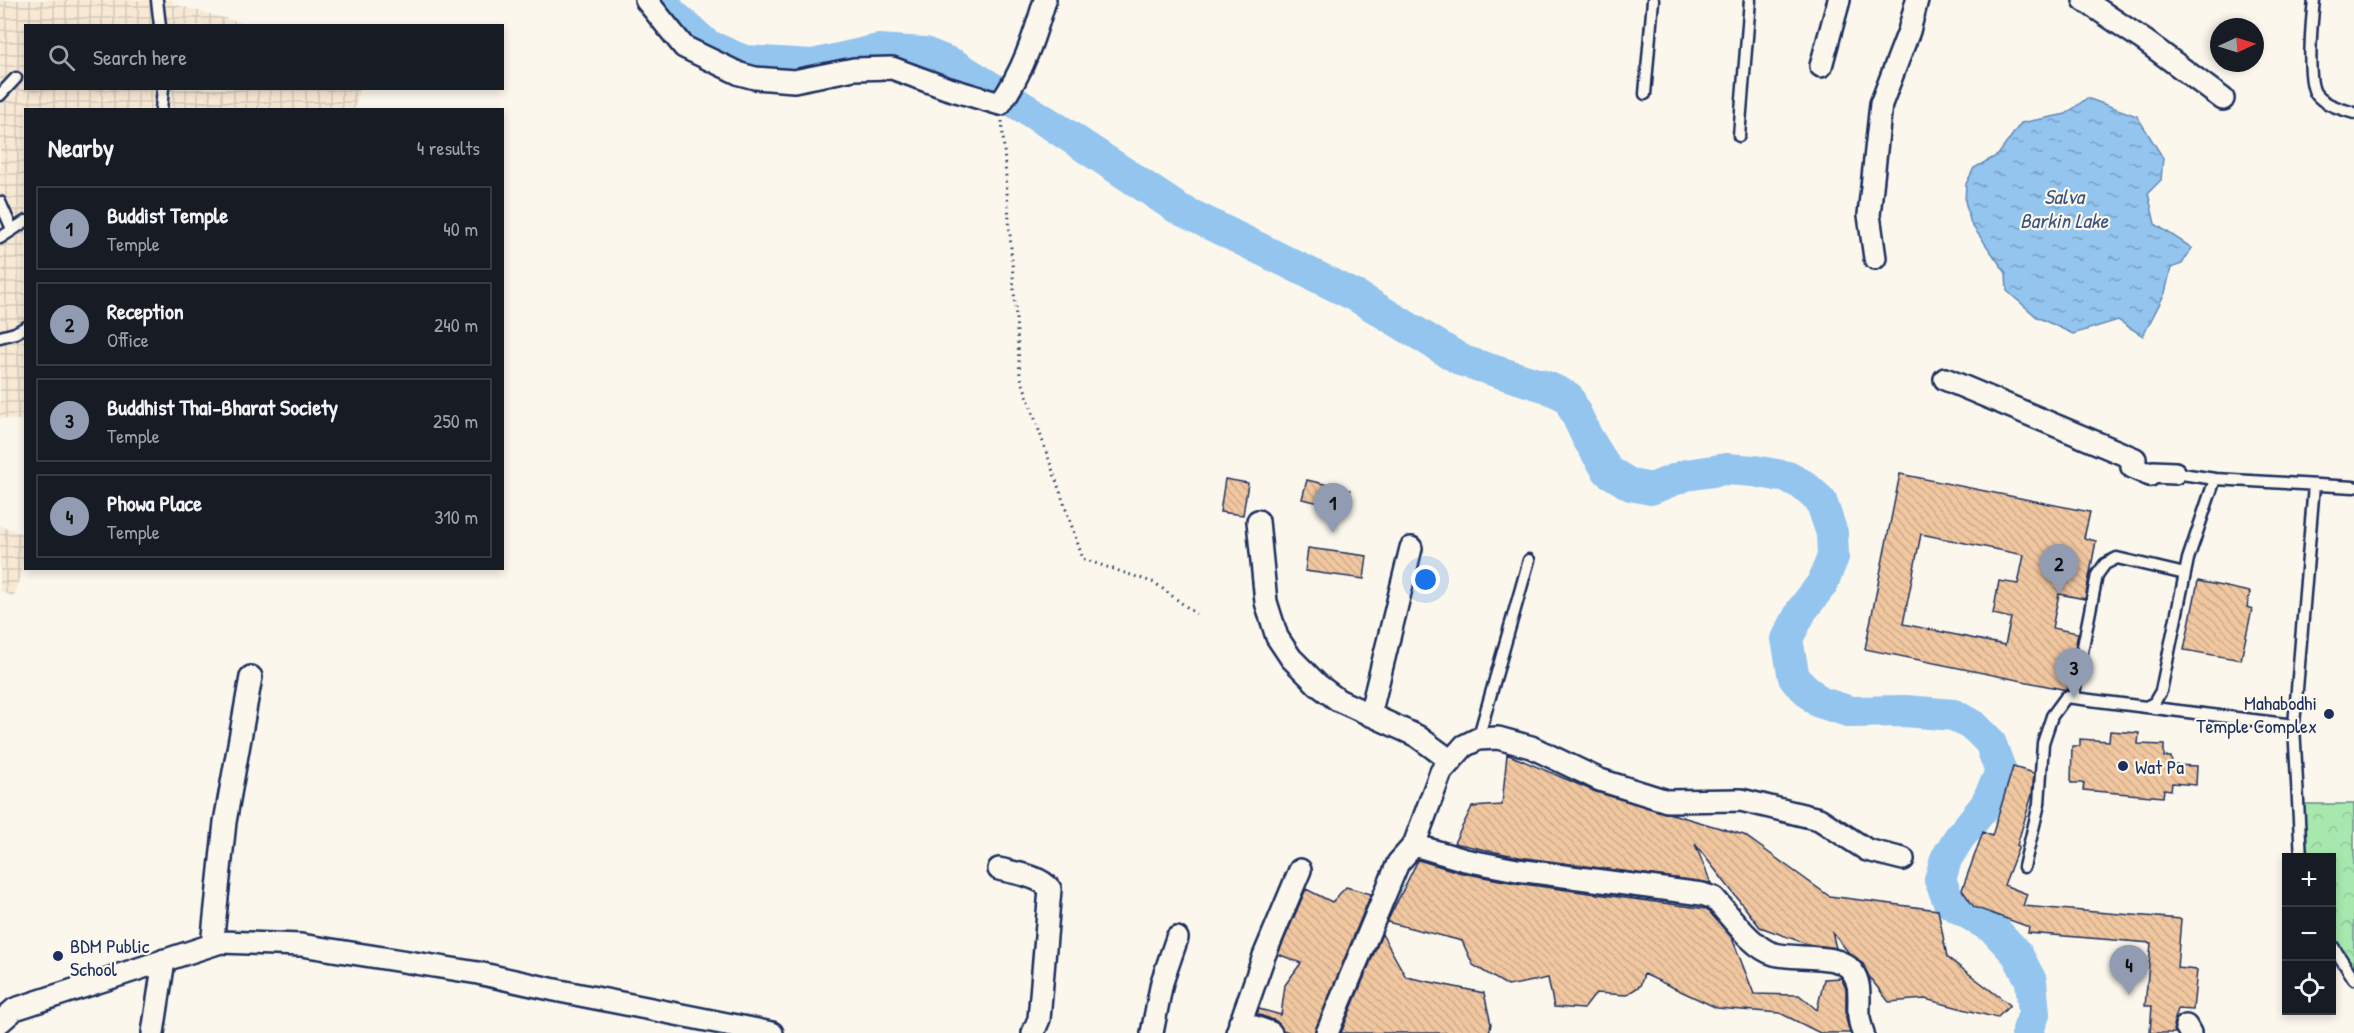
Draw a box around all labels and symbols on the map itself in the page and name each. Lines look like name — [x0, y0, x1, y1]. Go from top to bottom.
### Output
north arrow — [2210, 18, 2264, 72]
water label: Salva Barkin Lake — [2020, 182, 2110, 235]
pin: 1 — [1314, 484, 1352, 533]
pin: 2 — [2040, 544, 2078, 594]
your location — [1411, 565, 1440, 594]
pin: 3 — [2054, 648, 2094, 698]
place label: Mahabodhi Temple Complex — [2196, 689, 2317, 739]
marker: Mahabodhi Temple Complex — [2322, 707, 2336, 721]
place label: Wat Pa — [2135, 753, 2184, 780]
marker: Wat Pa — [2116, 759, 2130, 773]
place label: BDM Public School — [70, 932, 150, 982]
pin: 4 — [2110, 946, 2148, 995]
marker: BDM Public School — [51, 949, 65, 963]

